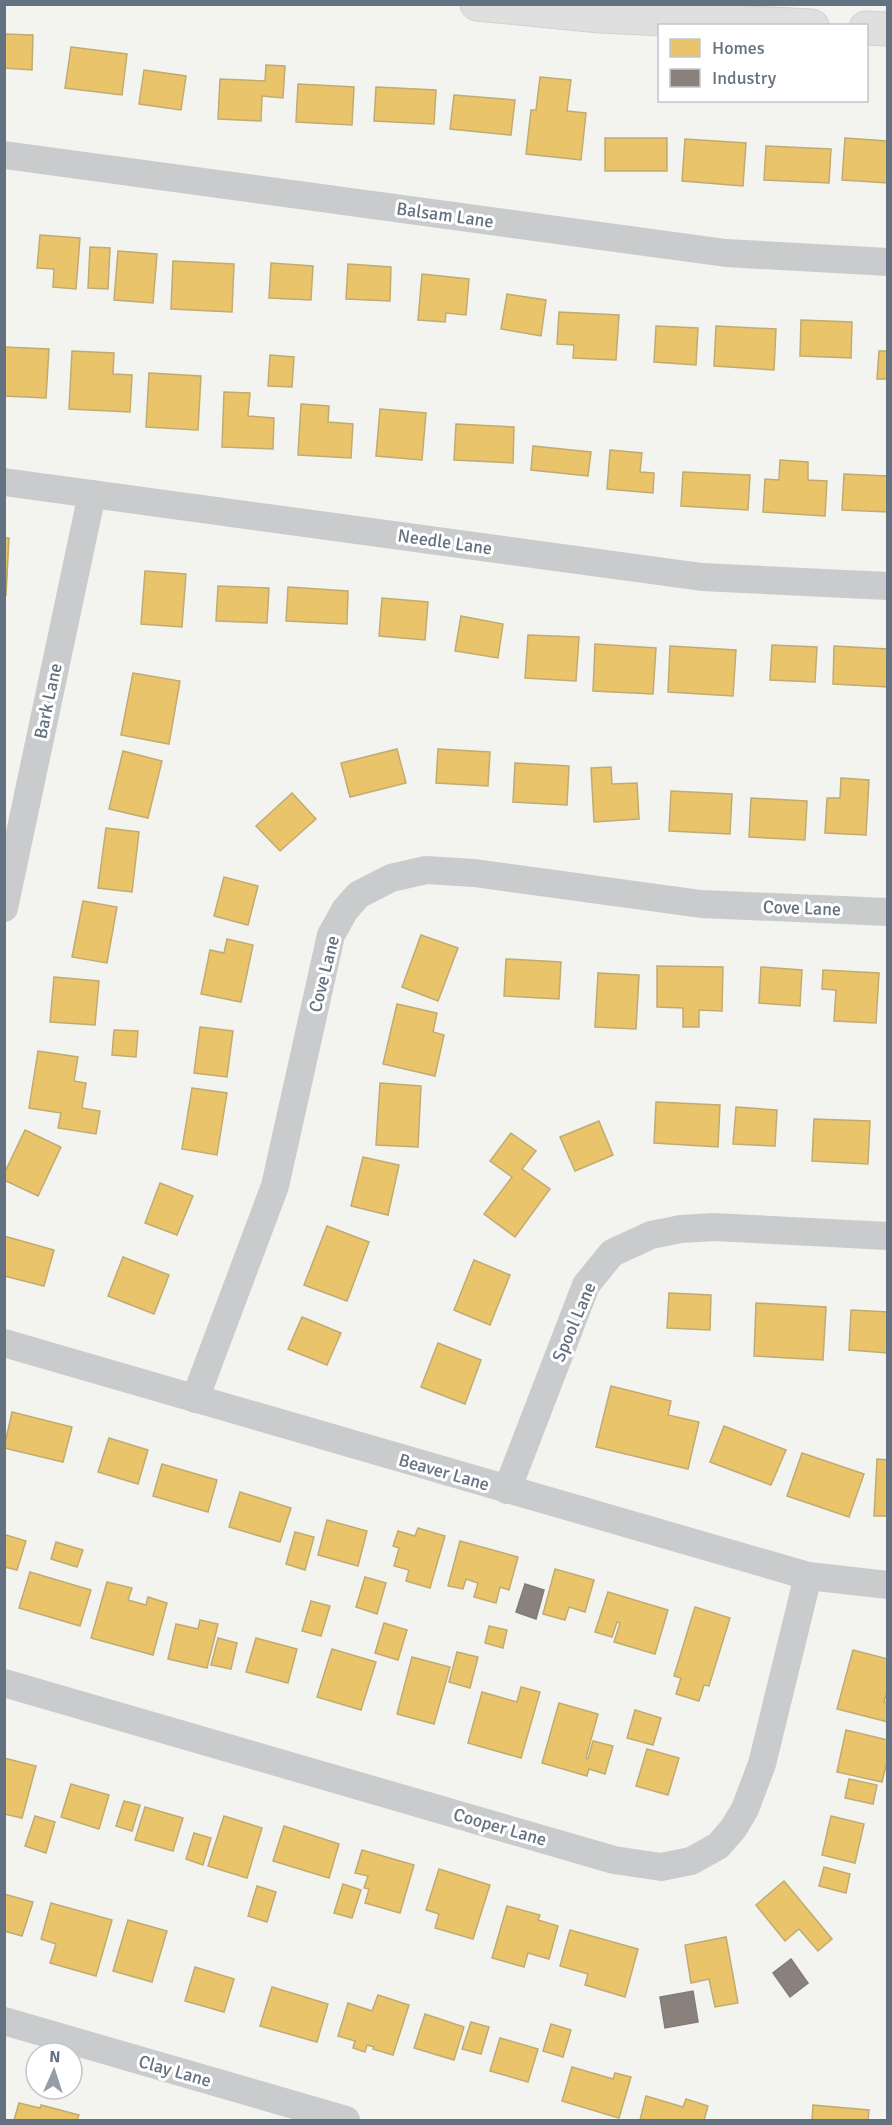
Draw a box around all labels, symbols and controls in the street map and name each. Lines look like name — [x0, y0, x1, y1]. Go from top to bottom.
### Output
legend — [658, 24, 868, 102]
text: Homes — [712, 37, 765, 59]
text: Industry — [712, 67, 777, 89]
street label: Balsam Lane — [395, 197, 495, 233]
street label: Needle Lane — [396, 524, 494, 560]
street label: Bark Lane — [29, 661, 67, 741]
street label: Cove Lane — [763, 896, 841, 920]
street label: Cove Lane — [304, 933, 344, 1015]
street label: Spool Lane — [547, 1279, 601, 1365]
street label: Beaver Lane — [396, 1449, 492, 1495]
street label: Cooper Lane — [451, 1803, 549, 1851]
north arrow — [24, 2041, 84, 2101]
text: N — [49, 2047, 61, 2067]
street label: Clay Lane — [136, 2050, 214, 2092]

